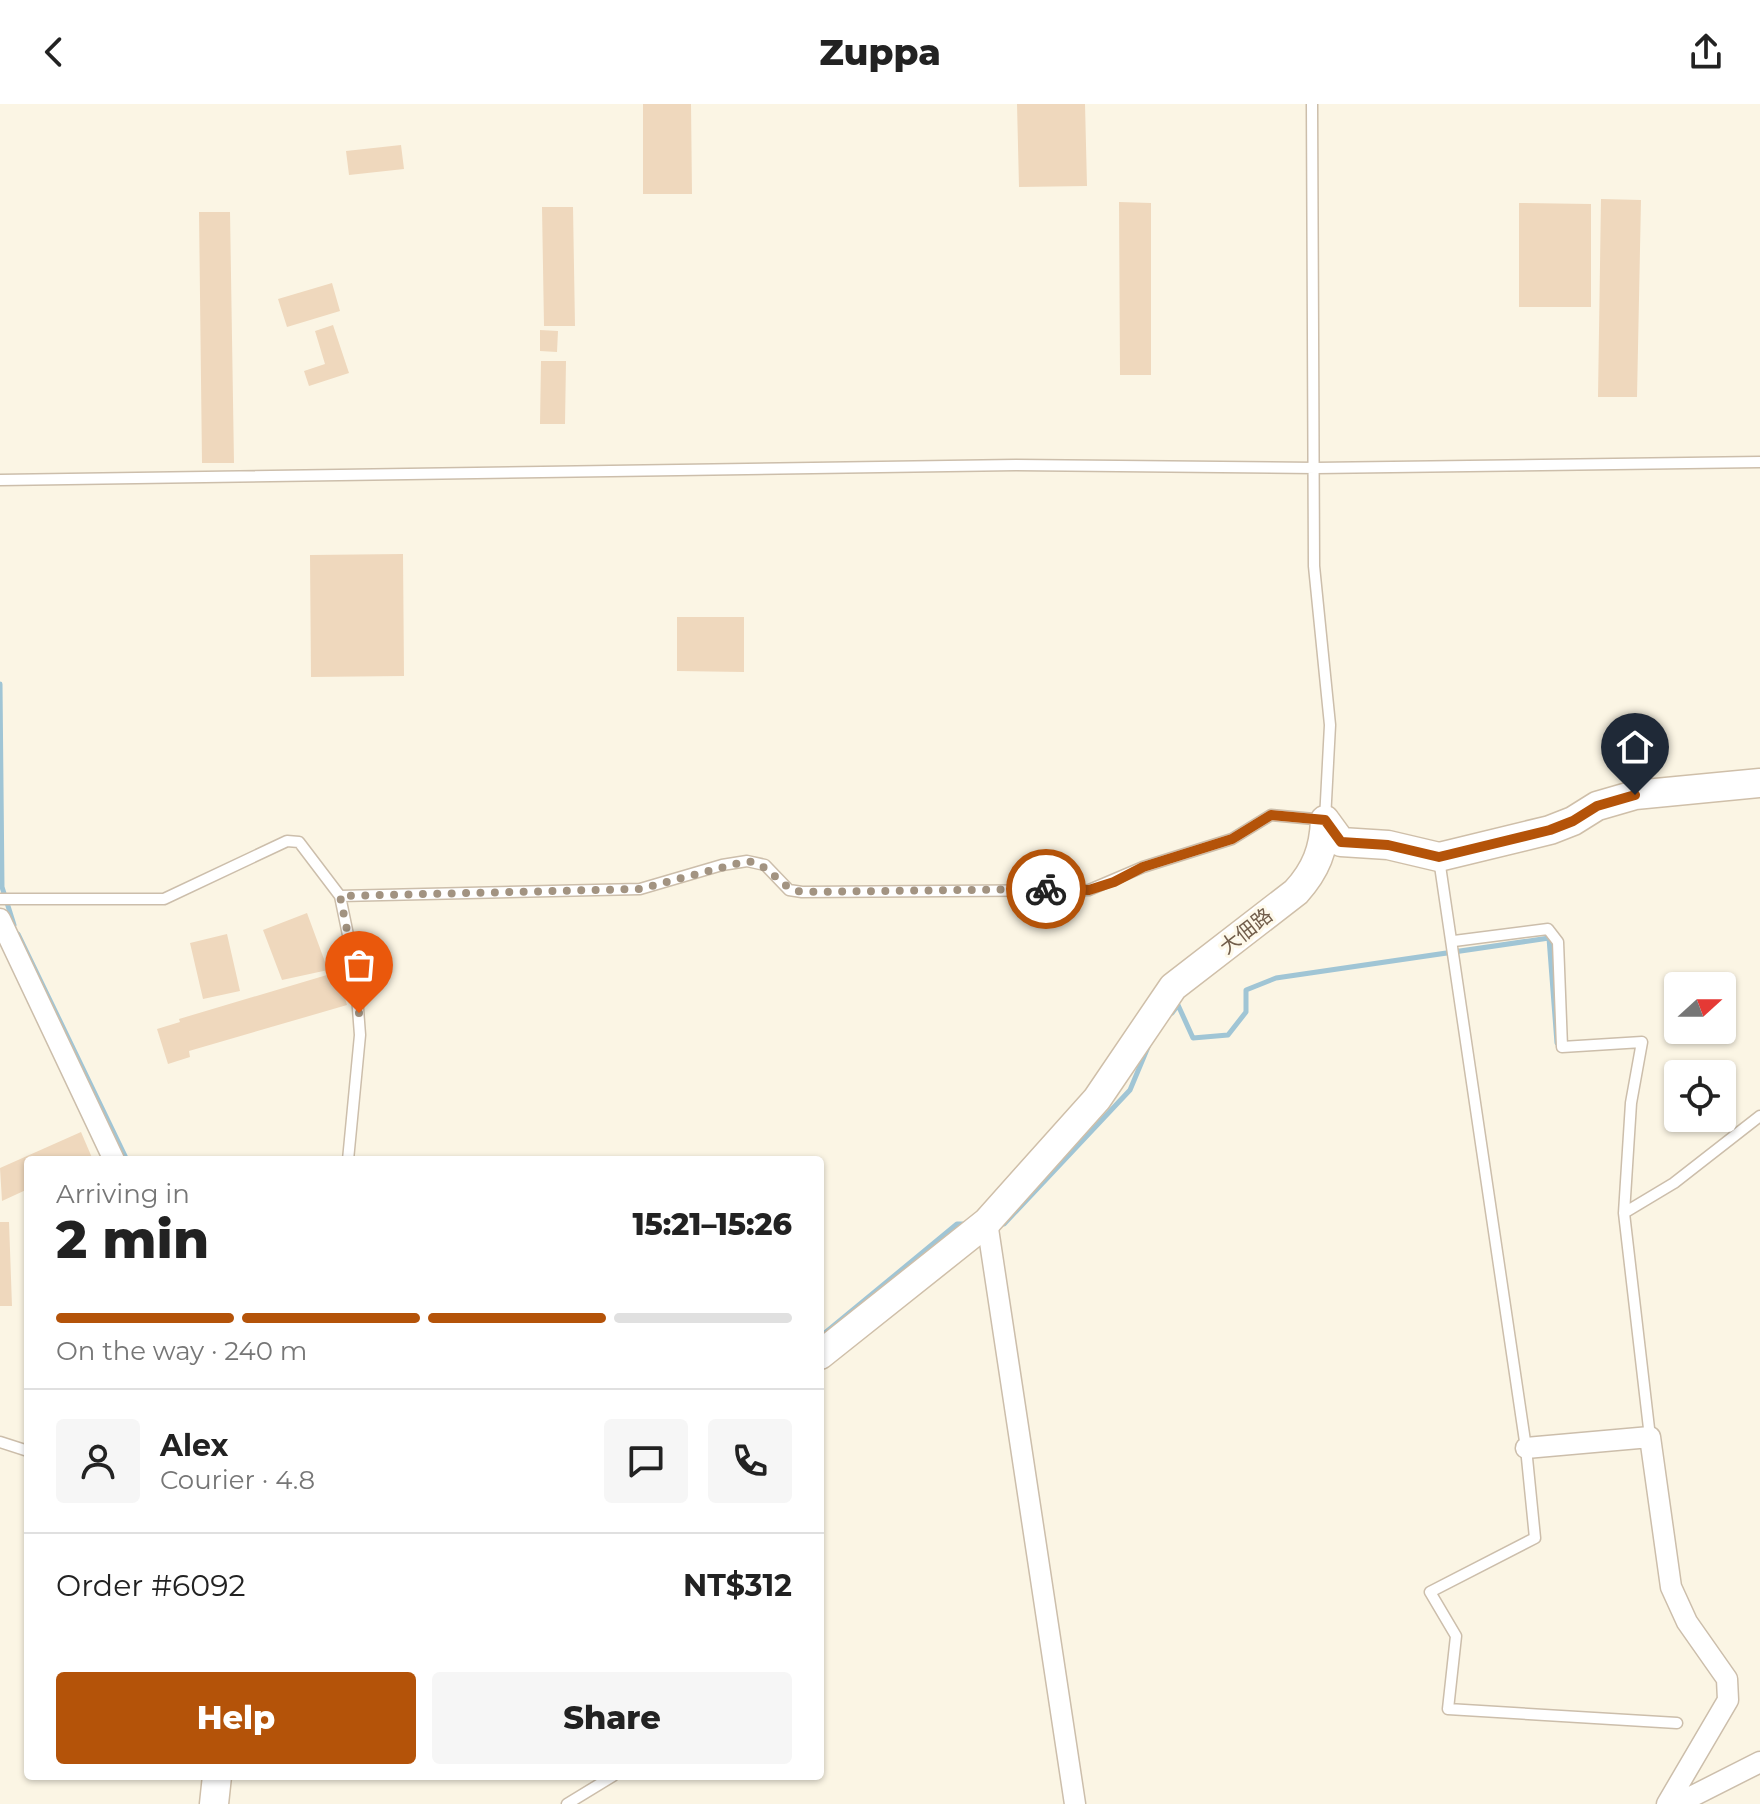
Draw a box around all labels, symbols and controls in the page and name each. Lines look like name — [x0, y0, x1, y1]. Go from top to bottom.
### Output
icon: back — [32, 30, 76, 74]
text: Zuppa — [819, 30, 941, 74]
icon: share — [1684, 30, 1728, 74]
pin — [1601, 713, 1669, 795]
icon: home — [1613, 725, 1657, 769]
courier — [1006, 849, 1086, 929]
icon: bike — [1024, 867, 1068, 911]
street label: 大佃路 — [1215, 903, 1277, 959]
pin — [325, 931, 393, 1013]
icon: bag — [337, 943, 381, 987]
north arrow — [1664, 972, 1736, 1044]
map controls — [1664, 972, 1736, 1132]
button: locate — [1664, 1060, 1736, 1132]
text: Arriving in — [56, 1178, 190, 1210]
text: 15:21–15:26 — [632, 1206, 792, 1243]
text: 2 min — [56, 1208, 209, 1271]
text: On the way · 240 m — [56, 1335, 307, 1367]
button: person — [56, 1419, 140, 1503]
button: chat — [604, 1419, 688, 1503]
button: phone — [708, 1419, 792, 1503]
text: Alex — [160, 1427, 228, 1464]
text: Courier · 4.8 — [160, 1464, 315, 1496]
text: Order #6092 — [56, 1567, 246, 1604]
text: NT$312 — [683, 1567, 792, 1604]
button: Help — [56, 1672, 416, 1764]
button: Share — [432, 1672, 792, 1764]

